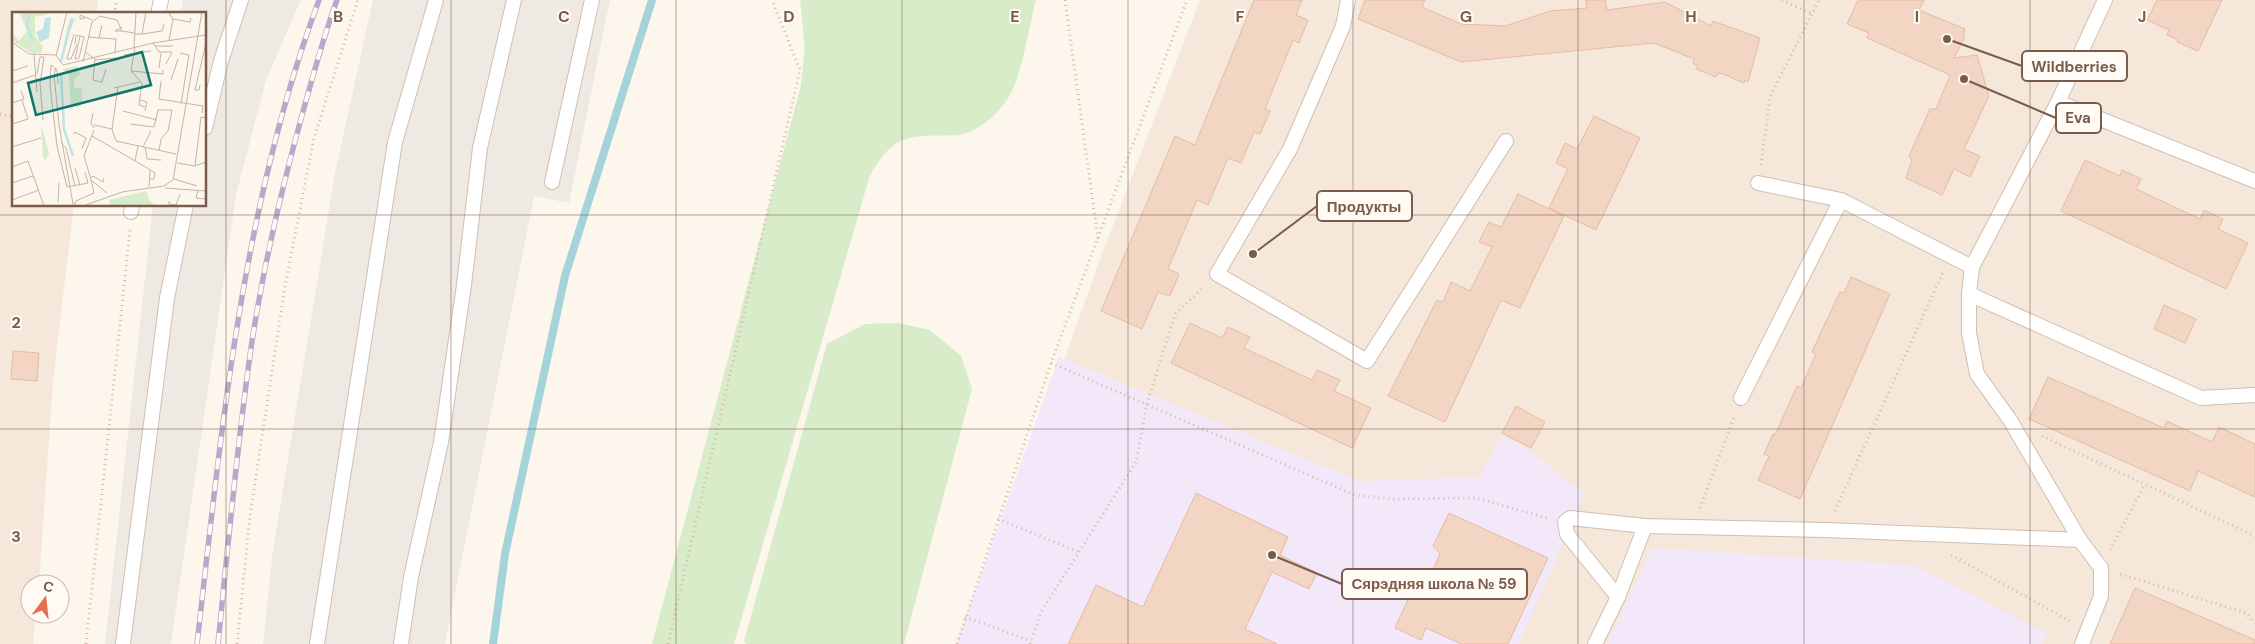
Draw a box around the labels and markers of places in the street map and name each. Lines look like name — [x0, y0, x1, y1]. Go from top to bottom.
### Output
callout: Wildberries — [2022, 51, 2127, 81]
callout: Eva — [2056, 103, 2101, 133]
callout: Продукты — [1317, 191, 1412, 221]
callout: Сярэдняя школа № 59 — [1342, 569, 1527, 599]

